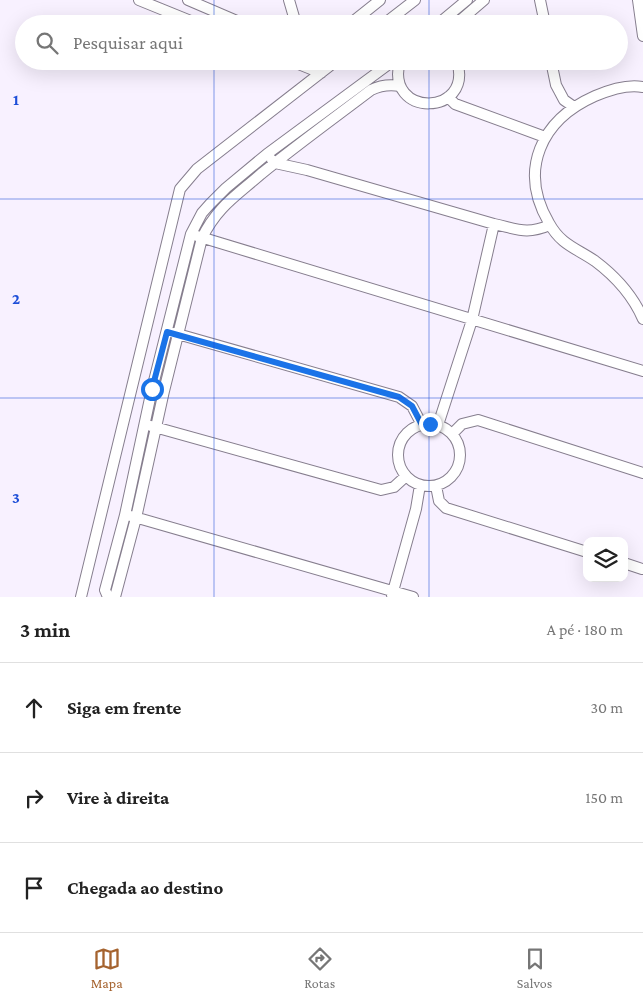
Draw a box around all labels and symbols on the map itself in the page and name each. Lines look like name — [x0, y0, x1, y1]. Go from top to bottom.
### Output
text: 1 — [13, 91, 19, 108]
text: 2 — [12, 290, 20, 307]
route start — [141, 378, 164, 401]
route end — [419, 413, 442, 436]
text: 3 — [12, 489, 20, 506]

